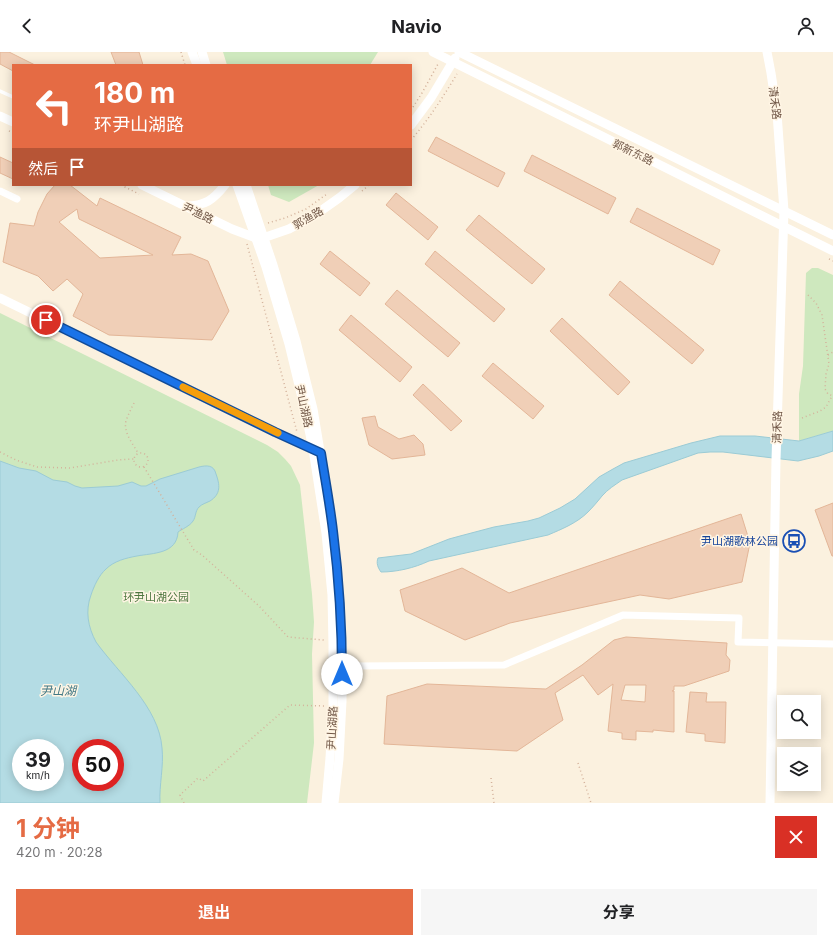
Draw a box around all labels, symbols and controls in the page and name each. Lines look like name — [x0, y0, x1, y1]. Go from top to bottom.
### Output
icon: back — [16, 15, 38, 37]
icon: person — [795, 15, 817, 37]
text: Navio — [391, 16, 442, 37]
text: 180 m — [94, 76, 175, 110]
icon: left — [28, 80, 80, 132]
street label: 清禾路 — [766, 86, 784, 120]
text: 环尹山湖路 — [94, 114, 184, 135]
street label: 郭新东路 — [610, 136, 656, 168]
icon: arrive — [66, 156, 88, 178]
text: 然后 — [28, 159, 58, 178]
street label: 尹渔路 — [180, 199, 216, 227]
street label: 郭渔路 — [290, 204, 326, 232]
pin — [29, 303, 63, 337]
icon: arrive — [35, 309, 57, 331]
street label: 尹山湖路 — [292, 383, 316, 429]
street label: 清禾路 — [769, 410, 785, 444]
bus stop icon: 尹山湖歌林公园 — [781, 528, 807, 554]
place label: 尹山湖歌林公园 — [701, 534, 778, 548]
park label: 环尹山湖公园 — [123, 590, 189, 604]
position arrow — [321, 653, 363, 695]
water label: 尹山湖 — [40, 683, 78, 698]
map controls — [777, 695, 821, 791]
button: search — [777, 695, 821, 739]
street label: 尹山湖路 — [324, 706, 340, 750]
speed limit sign: 50 — [72, 739, 124, 791]
button: layers — [777, 747, 821, 791]
text: 39 — [25, 748, 51, 772]
text: km/h — [26, 769, 50, 781]
text: 1 分钟 — [16, 814, 80, 843]
button: close — [775, 816, 817, 858]
text: 420 m · 20:28 — [16, 844, 102, 860]
button: 退出 — [16, 889, 413, 935]
button: 分享 — [421, 889, 817, 935]

